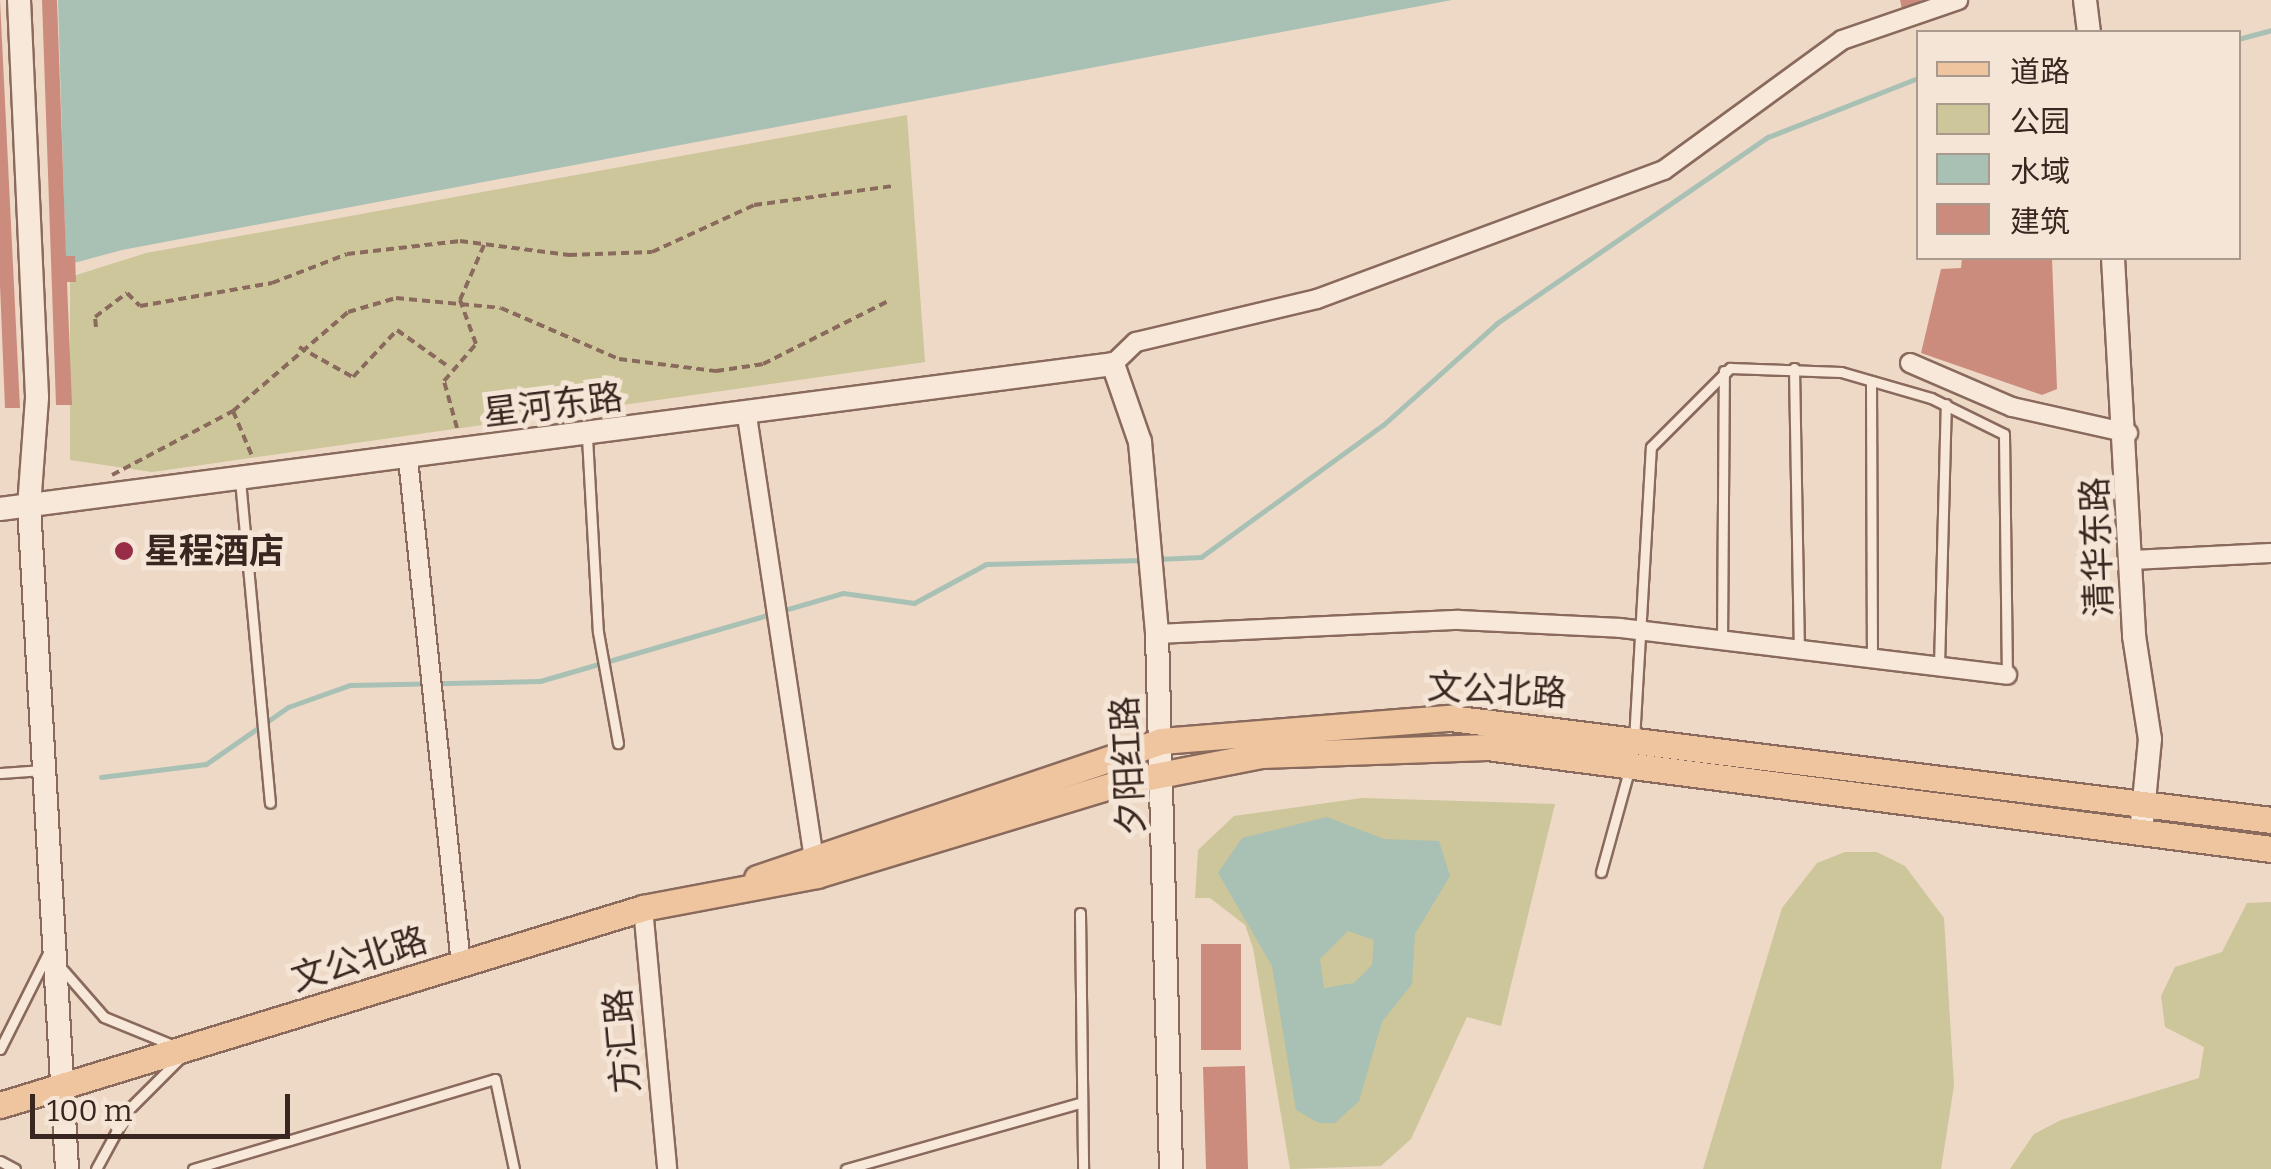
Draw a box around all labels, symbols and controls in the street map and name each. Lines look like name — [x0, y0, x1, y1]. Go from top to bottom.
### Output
legend — [1916, 30, 2241, 260]
text: 道路 — [2010, 54, 2070, 90]
text: 公园 — [2010, 104, 2070, 140]
text: 水域 — [2010, 154, 2070, 190]
text: 建筑 — [2010, 204, 2070, 240]
street label: 星河东路 — [481, 376, 625, 434]
street label: 清华东路 — [2074, 476, 2120, 618]
place label: 星程酒店 — [144, 530, 284, 572]
marker: 星程酒店 — [113, 540, 135, 562]
street label: 文公北路 — [1426, 665, 1568, 715]
street label: 夕阳红路 — [1103, 695, 1153, 837]
street label: 文公北路 — [286, 918, 432, 1000]
street label: 方汇路 — [597, 987, 647, 1095]
scale bar — [35, 1074, 295, 1136]
text: 100 m — [47, 1093, 132, 1129]

